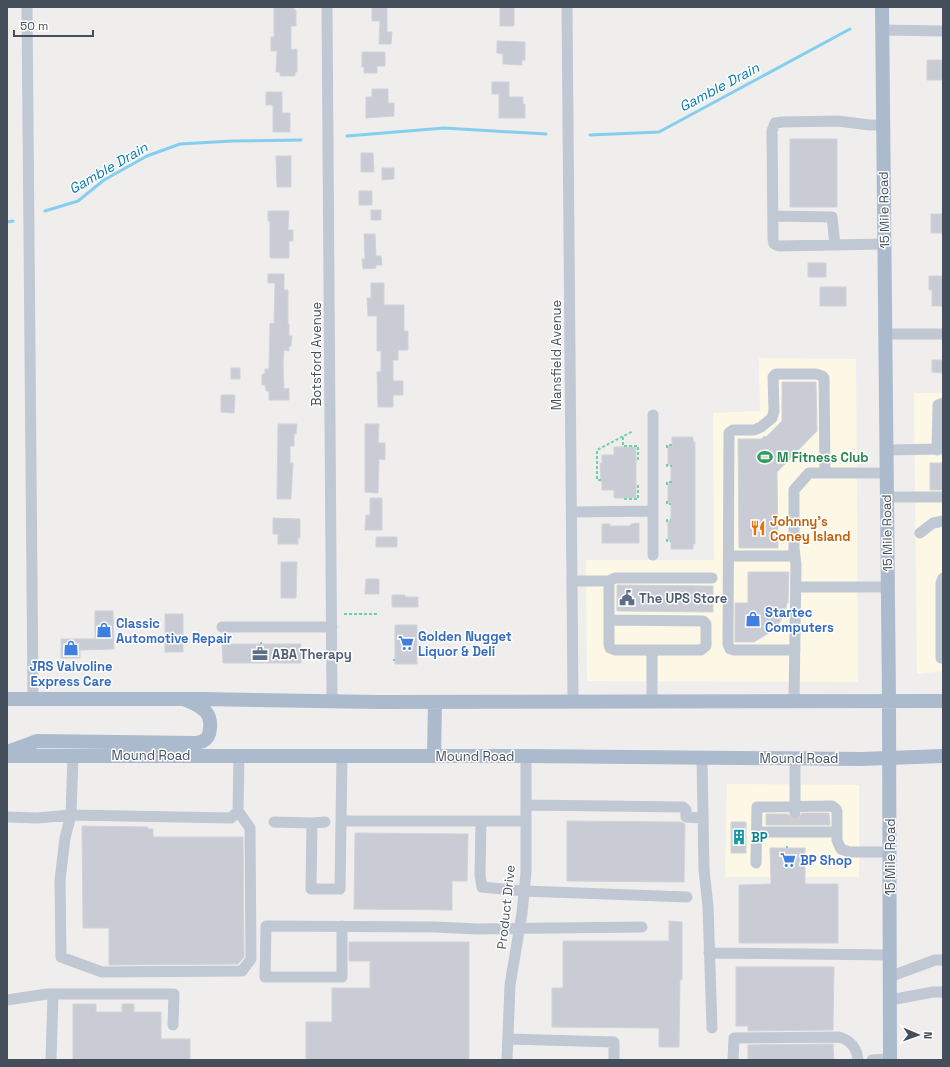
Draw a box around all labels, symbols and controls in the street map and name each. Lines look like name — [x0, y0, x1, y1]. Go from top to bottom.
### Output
scale bar — [14, 12, 93, 38]
text: 50 m — [20, 18, 48, 34]
water label: Gamble Drain — [676, 58, 762, 116]
water label: Gamble Drain — [65, 138, 151, 198]
street label: 15 Mile Road — [875, 171, 893, 249]
street label: Mansfield Avenue — [548, 300, 565, 410]
street label: Botsford Avenue — [308, 302, 325, 406]
sports icon: M Fitness Club — [756, 448, 774, 466]
place label: M Fitness Club — [777, 449, 869, 466]
street label: 15 Mile Road — [878, 494, 896, 572]
place label: Johnny's Coney Island — [770, 513, 851, 545]
restaurant icon: Johnny's Coney Island — [749, 519, 767, 537]
public building icon: The UPS Store — [618, 589, 636, 607]
place label: The UPS Store — [639, 590, 727, 607]
place label: Startec Computers — [765, 604, 834, 636]
shop icon: Startec Computers — [744, 610, 762, 628]
place label: Classic Automotive Repair — [116, 615, 232, 647]
shop icon: Classic Automotive Repair — [95, 621, 113, 639]
place label: Golden Nugget Liquor & Deli — [418, 628, 512, 660]
supermarket icon: Golden Nugget Liquor & Deli — [397, 634, 415, 652]
shop icon: JRS Valvoline Express Care — [62, 639, 80, 657]
office icon: ABA Therapy — [251, 645, 269, 663]
place label: ABA Therapy — [272, 646, 352, 663]
place label: JRS Valvoline Express Care — [29, 658, 113, 690]
street label: Mound Road — [112, 747, 190, 764]
street label: Mound Road — [436, 748, 514, 765]
street label: Mound Road — [760, 750, 838, 767]
street label: 15 Mile Road — [882, 818, 899, 896]
building icon: BP — [730, 828, 748, 846]
place label: BP — [751, 829, 768, 846]
supermarket icon: BP Shop — [779, 851, 797, 869]
place label: BP Shop — [800, 852, 852, 869]
street label: Product Drive — [493, 864, 519, 950]
north arrow — [898, 1015, 938, 1055]
text: N — [921, 1031, 935, 1039]

